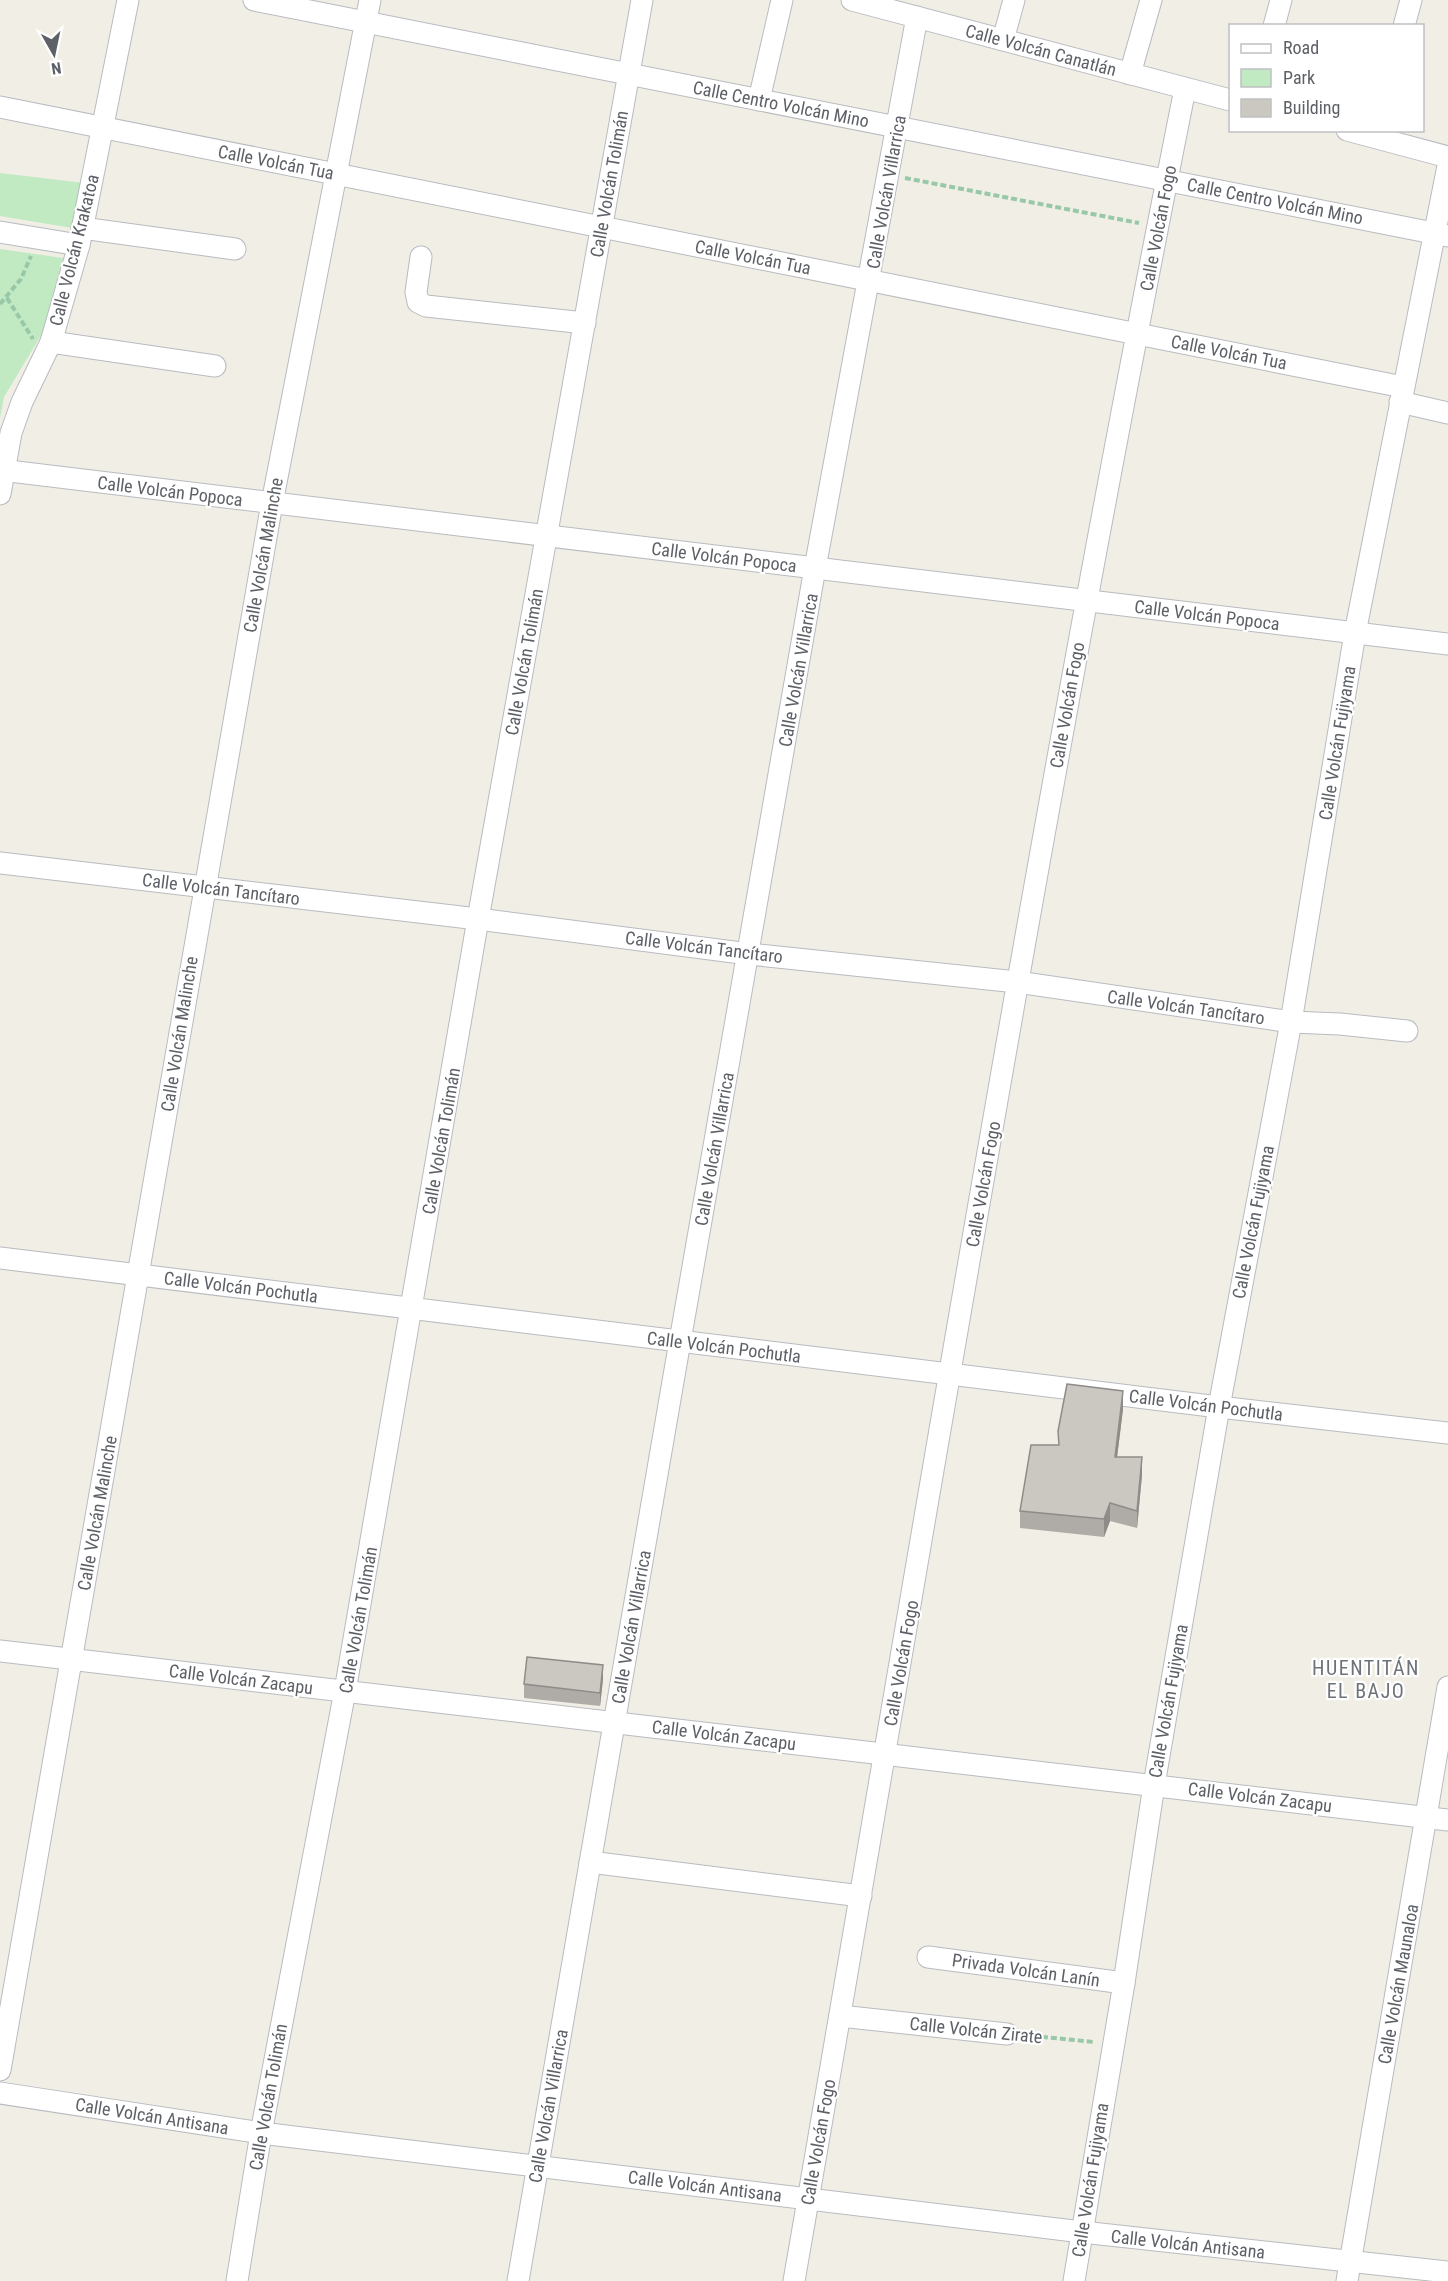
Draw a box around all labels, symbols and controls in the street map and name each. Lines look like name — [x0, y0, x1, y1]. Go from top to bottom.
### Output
street label: Calle Volcán Canatlán — [963, 20, 1119, 80]
north arrow — [24, 24, 84, 84]
legend — [1229, 24, 1424, 132]
text: Road — [1283, 37, 1319, 58]
text: N — [50, 58, 63, 78]
text: Park — [1283, 67, 1315, 88]
street label: Calle Centro Volcán Mino — [691, 77, 871, 131]
text: Building — [1283, 97, 1340, 118]
street label: Calle Volcán Tolimán — [586, 109, 632, 259]
street label: Calle Volcán Villarrica — [862, 114, 910, 270]
street label: Calle Volcán Tua — [216, 140, 336, 184]
street label: Calle Volcán Fogo — [1136, 163, 1180, 293]
street label: Calle Volcán Krakatoa — [45, 172, 103, 328]
street label: Calle Centro Volcán Mino — [1185, 174, 1365, 228]
street label: Calle Volcán Tua — [693, 235, 813, 279]
street label: Calle Volcán Tua — [1169, 330, 1289, 374]
street label: Calle Volcán Popoca — [96, 472, 244, 510]
street label: Calle Volcán Malinche — [239, 476, 287, 634]
street label: Calle Volcán Popoca — [650, 538, 798, 576]
street label: Calle Volcán Tolimán — [501, 587, 547, 737]
street label: Calle Volcán Villarrica — [774, 592, 822, 748]
street label: Calle Volcán Popoca — [1133, 596, 1281, 634]
street label: Calle Volcán Fogo — [1046, 640, 1088, 770]
street label: Calle Volcán Fujiyama — [1314, 664, 1360, 822]
street label: Calle Volcán Tancítaro — [141, 869, 301, 909]
street label: Calle Volcán Tancítaro — [624, 927, 784, 967]
street label: Calle Volcán Malinche — [156, 955, 202, 1113]
street label: Calle Volcán Tancítaro — [1106, 986, 1266, 1028]
street label: Calle Volcán Tolimán — [418, 1066, 464, 1216]
street label: Calle Volcán Villarrica — [690, 1071, 738, 1227]
street label: Calle Volcán Fogo — [962, 1119, 1004, 1249]
street label: Calle Volcán Fujiyama — [1228, 1144, 1278, 1300]
street label: Calle Volcán Pochutla — [163, 1267, 319, 1307]
street label: Calle Volcán Pochutla — [646, 1327, 802, 1367]
street label: Calle Volcán Pochutla — [1128, 1385, 1284, 1425]
street label: Calle Volcán Malinche — [73, 1434, 121, 1592]
street label: Calle Volcán Tolimán — [335, 1545, 381, 1695]
street label: Calle Volcán Villarrica — [607, 1549, 655, 1705]
street label: Calle Volcán Fogo — [880, 1598, 922, 1728]
street label: Calle Volcán Fujiyama — [1144, 1622, 1192, 1780]
district label: HUENTITÁN EL BAJO — [1312, 1656, 1420, 1703]
street label: Calle Volcán Zacapu — [168, 1660, 314, 1698]
street label: Calle Volcán Zacapu — [651, 1716, 797, 1754]
street label: Calle Volcán Zacapu — [1187, 1778, 1333, 1816]
street label: Calle Volcán Maunaloa — [1374, 1902, 1422, 2066]
street label: Privada Volcán Lanín — [951, 1949, 1101, 1991]
street label: Calle Volcán Zirate — [909, 2013, 1043, 2047]
street label: Calle Volcán Tolimán — [245, 2022, 291, 2172]
street label: Calle Volcán Villarrica — [524, 2028, 572, 2184]
street label: Calle Volcán Fogo — [797, 2077, 839, 2207]
street label: Calle Volcán Antisana — [74, 2094, 230, 2138]
street label: Calle Volcán Fujiyama — [1067, 2101, 1113, 2259]
street label: Calle Volcán Antisana — [627, 2166, 783, 2206]
street label: Calle Volcán Antisana — [1110, 2225, 1266, 2263]

